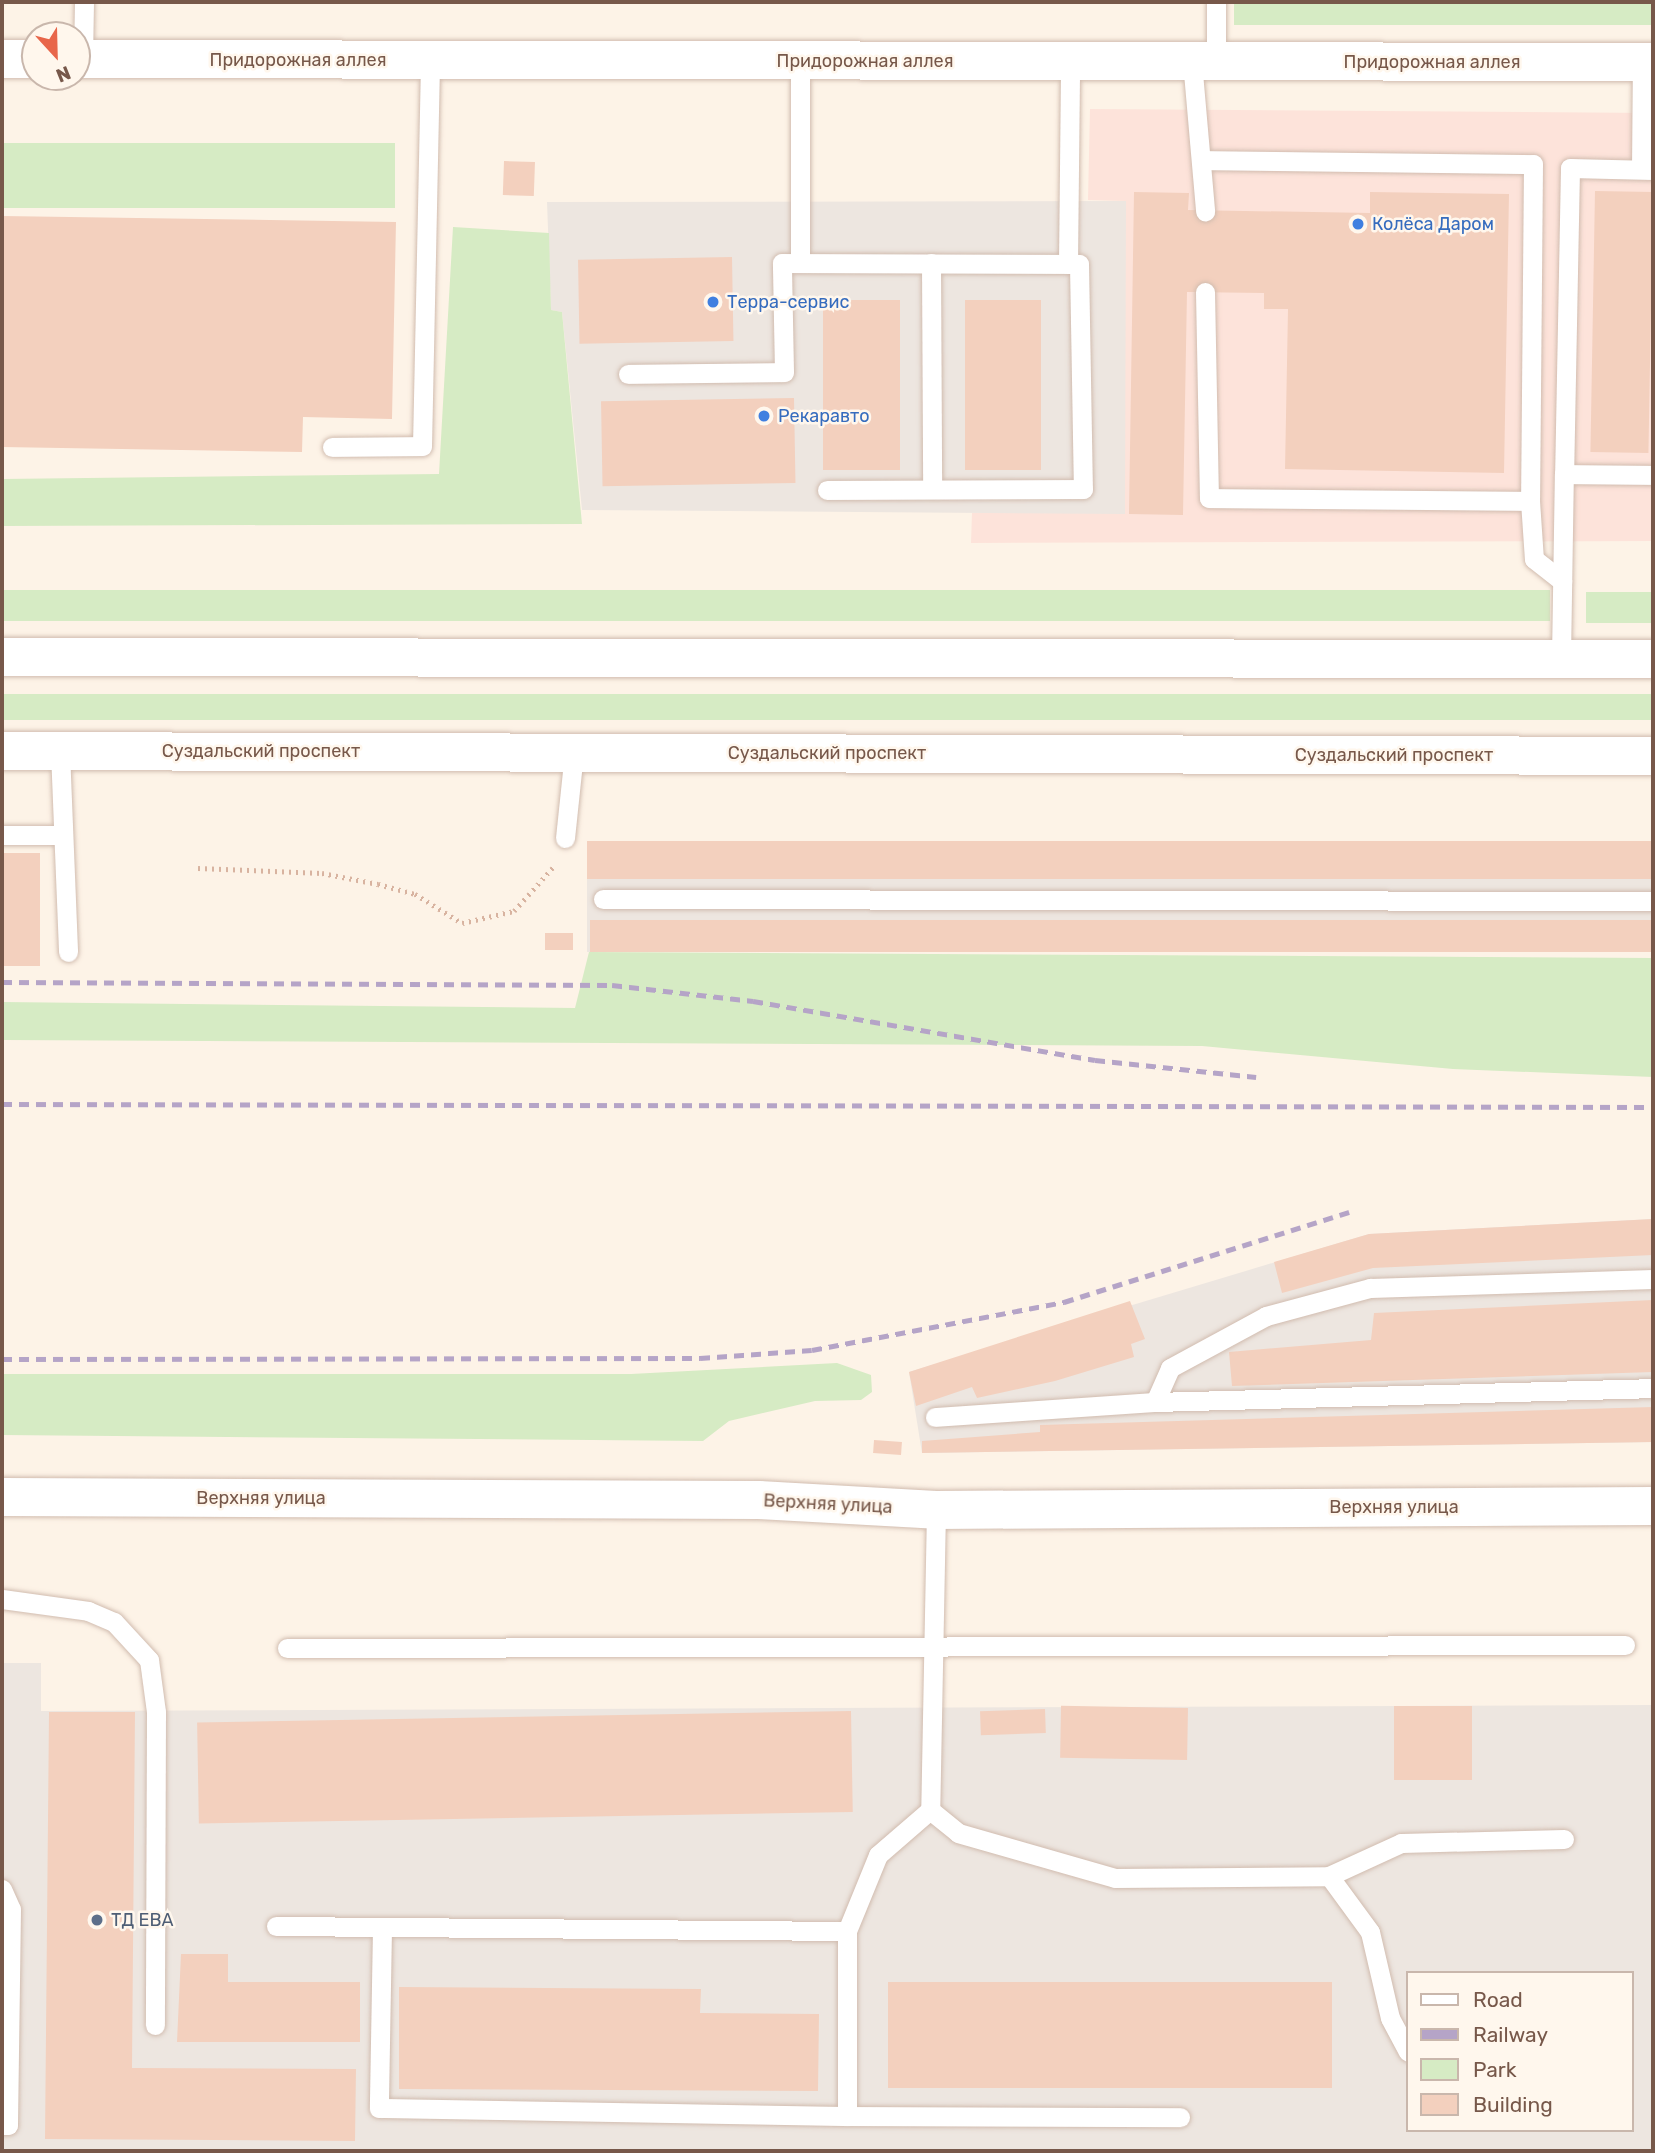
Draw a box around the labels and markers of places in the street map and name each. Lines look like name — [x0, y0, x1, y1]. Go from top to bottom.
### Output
place label: Колёса Даром — [1372, 213, 1494, 235]
marker: Колёса Даром — [1350, 216, 1366, 232]
place label: Терра-сервис — [727, 291, 849, 313]
marker: Терра-сервис — [705, 294, 721, 310]
place label: Рекаравто — [778, 405, 870, 427]
marker: Рекаравто — [756, 408, 772, 424]
place label: ТД ЕВА — [111, 1909, 174, 1931]
marker: ТД ЕВА — [89, 1912, 105, 1928]

